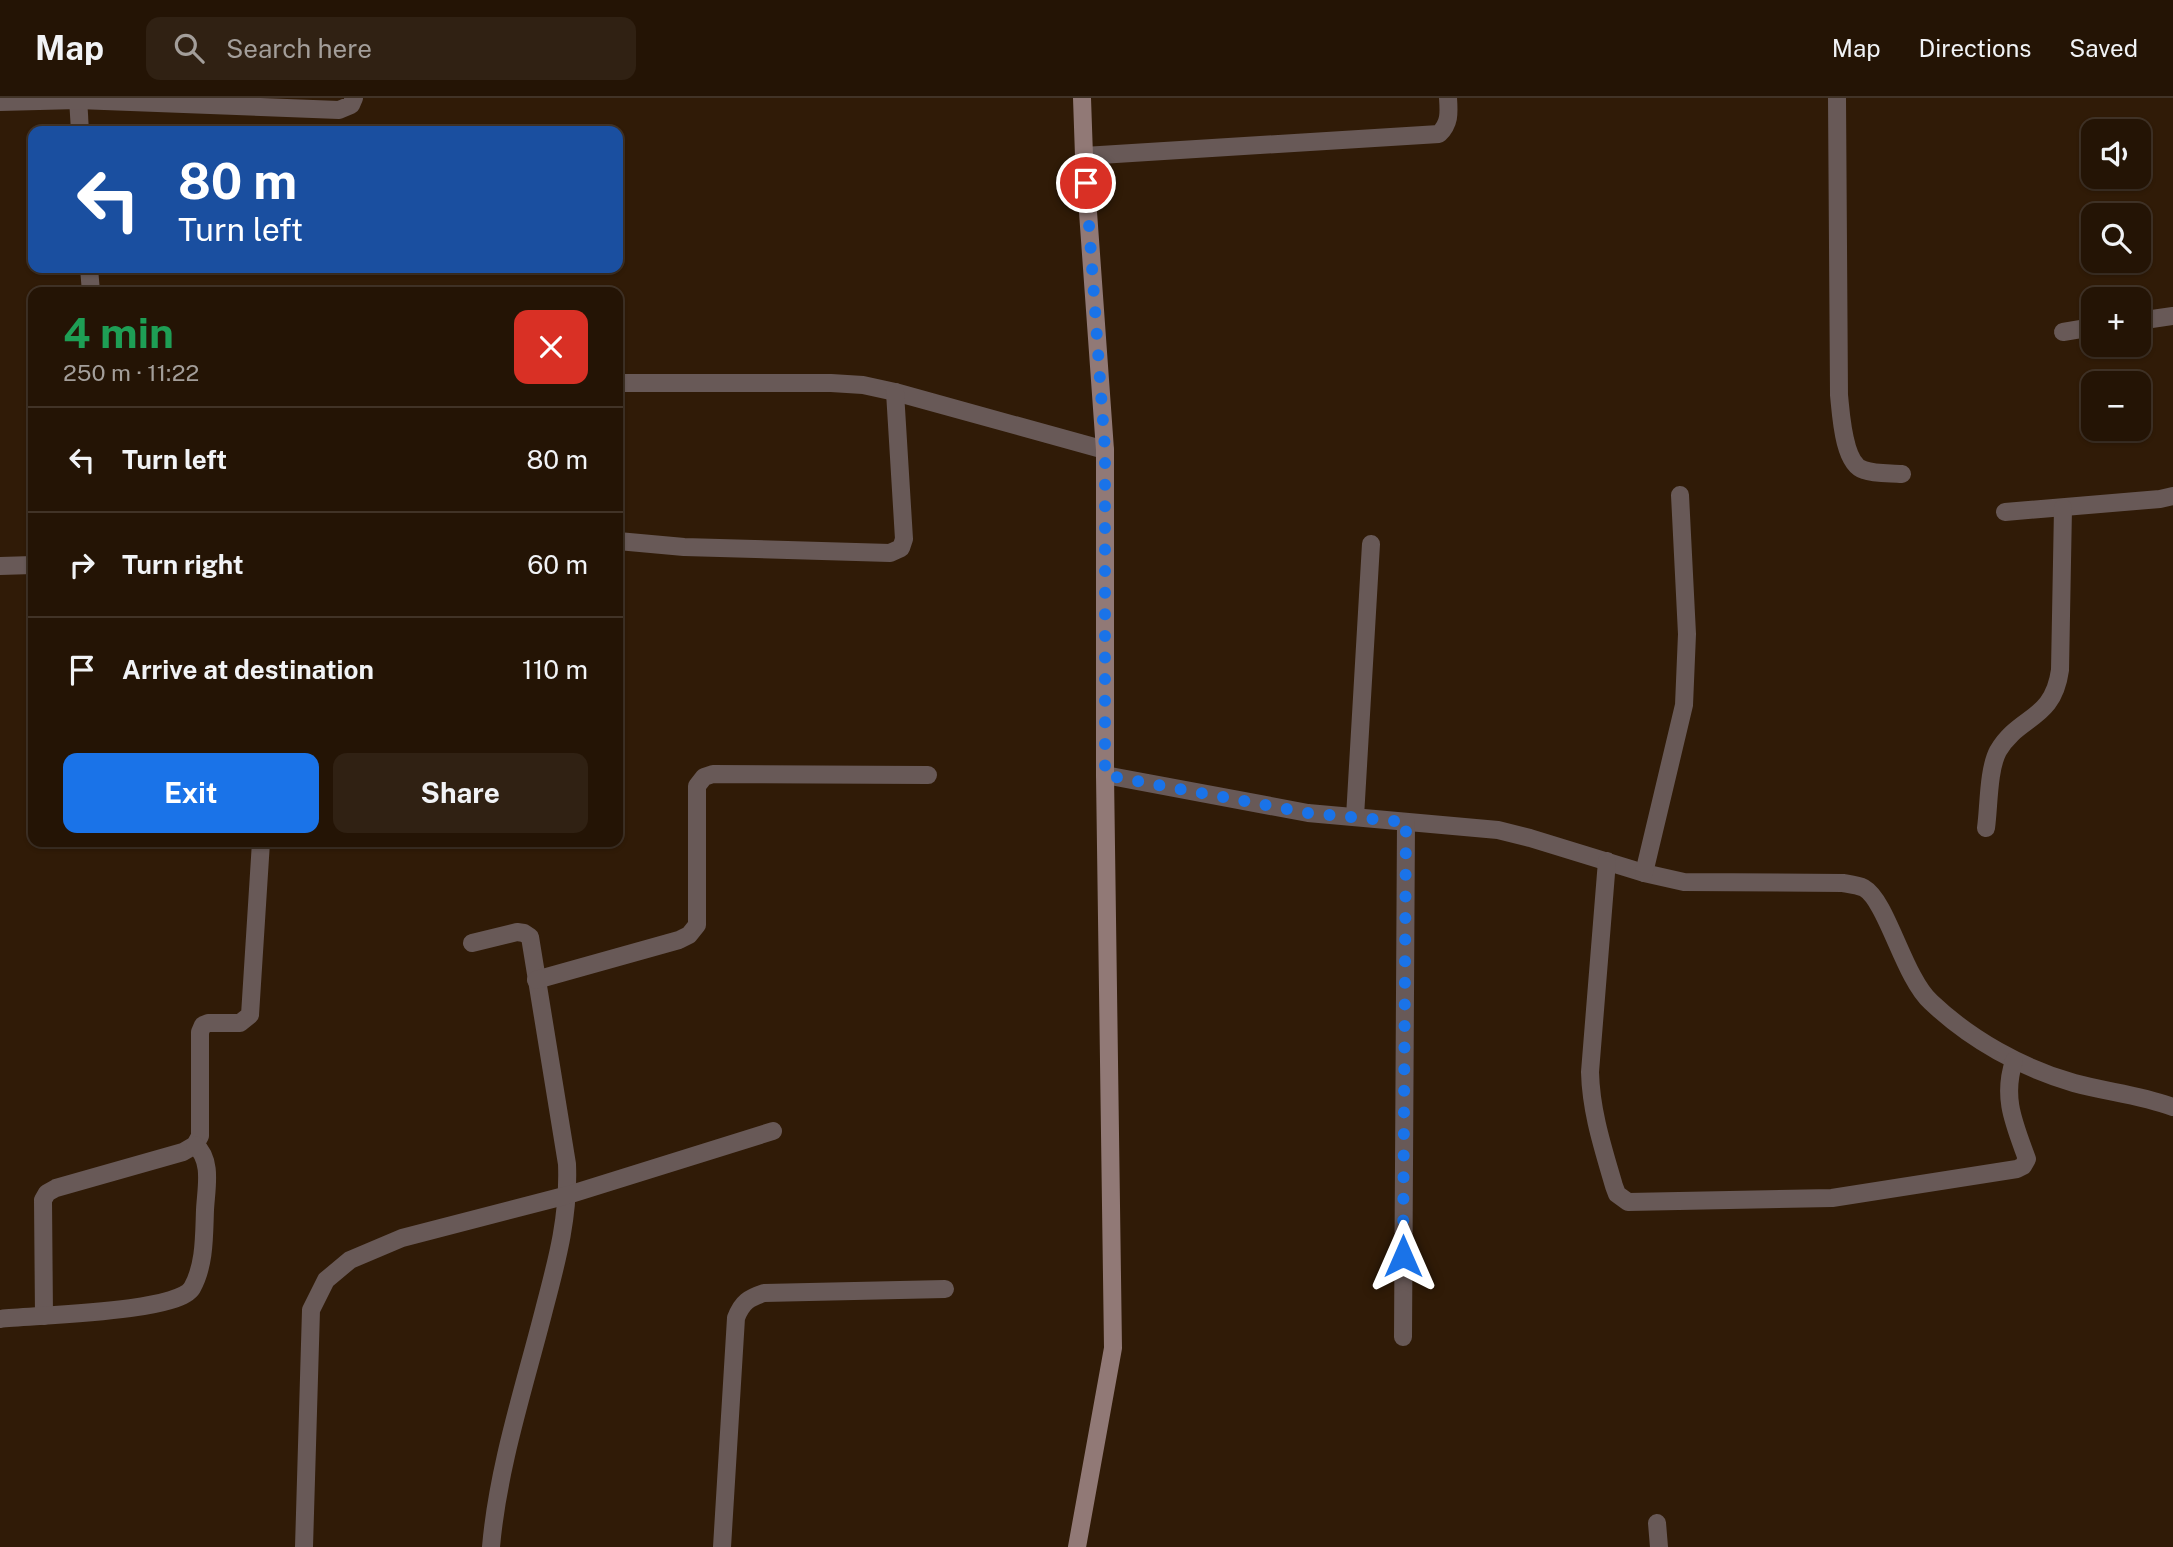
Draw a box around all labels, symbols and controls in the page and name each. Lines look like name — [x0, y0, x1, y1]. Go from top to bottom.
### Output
search box — [146, 17, 636, 80]
text: Map — [35, 29, 104, 67]
icon: search — [170, 29, 208, 67]
text: Search here — [226, 33, 372, 64]
text: Map — [1832, 34, 1881, 62]
text: Directions — [1919, 34, 2031, 62]
text: Saved — [2069, 34, 2138, 62]
map controls — [2081, 119, 2151, 441]
button: sound — [2081, 119, 2151, 189]
text: 80 m — [178, 152, 297, 210]
pin — [1056, 153, 1116, 213]
icon: left — [63, 154, 154, 245]
icon: arrive — [1067, 164, 1105, 202]
button: search — [2081, 203, 2151, 273]
text: Turn left — [178, 211, 303, 248]
button: + — [2081, 287, 2151, 357]
text: 4 min — [63, 308, 174, 357]
button: close — [514, 310, 588, 384]
text: 250 m · 11:22 — [63, 359, 199, 386]
button: − — [2081, 371, 2151, 441]
icon: left — [63, 441, 101, 479]
text: Turn left — [122, 444, 227, 475]
text: 80 m — [527, 444, 588, 475]
icon: right — [63, 546, 101, 584]
text: Turn right — [122, 549, 244, 580]
text: 60 m — [527, 549, 588, 580]
icon: arrive — [63, 651, 101, 689]
text: Arrive at destination — [122, 654, 374, 685]
text: 110 m — [522, 654, 588, 685]
button: Exit — [63, 753, 319, 833]
button: Share — [333, 753, 588, 833]
position arrow — [1366, 1219, 1440, 1293]

